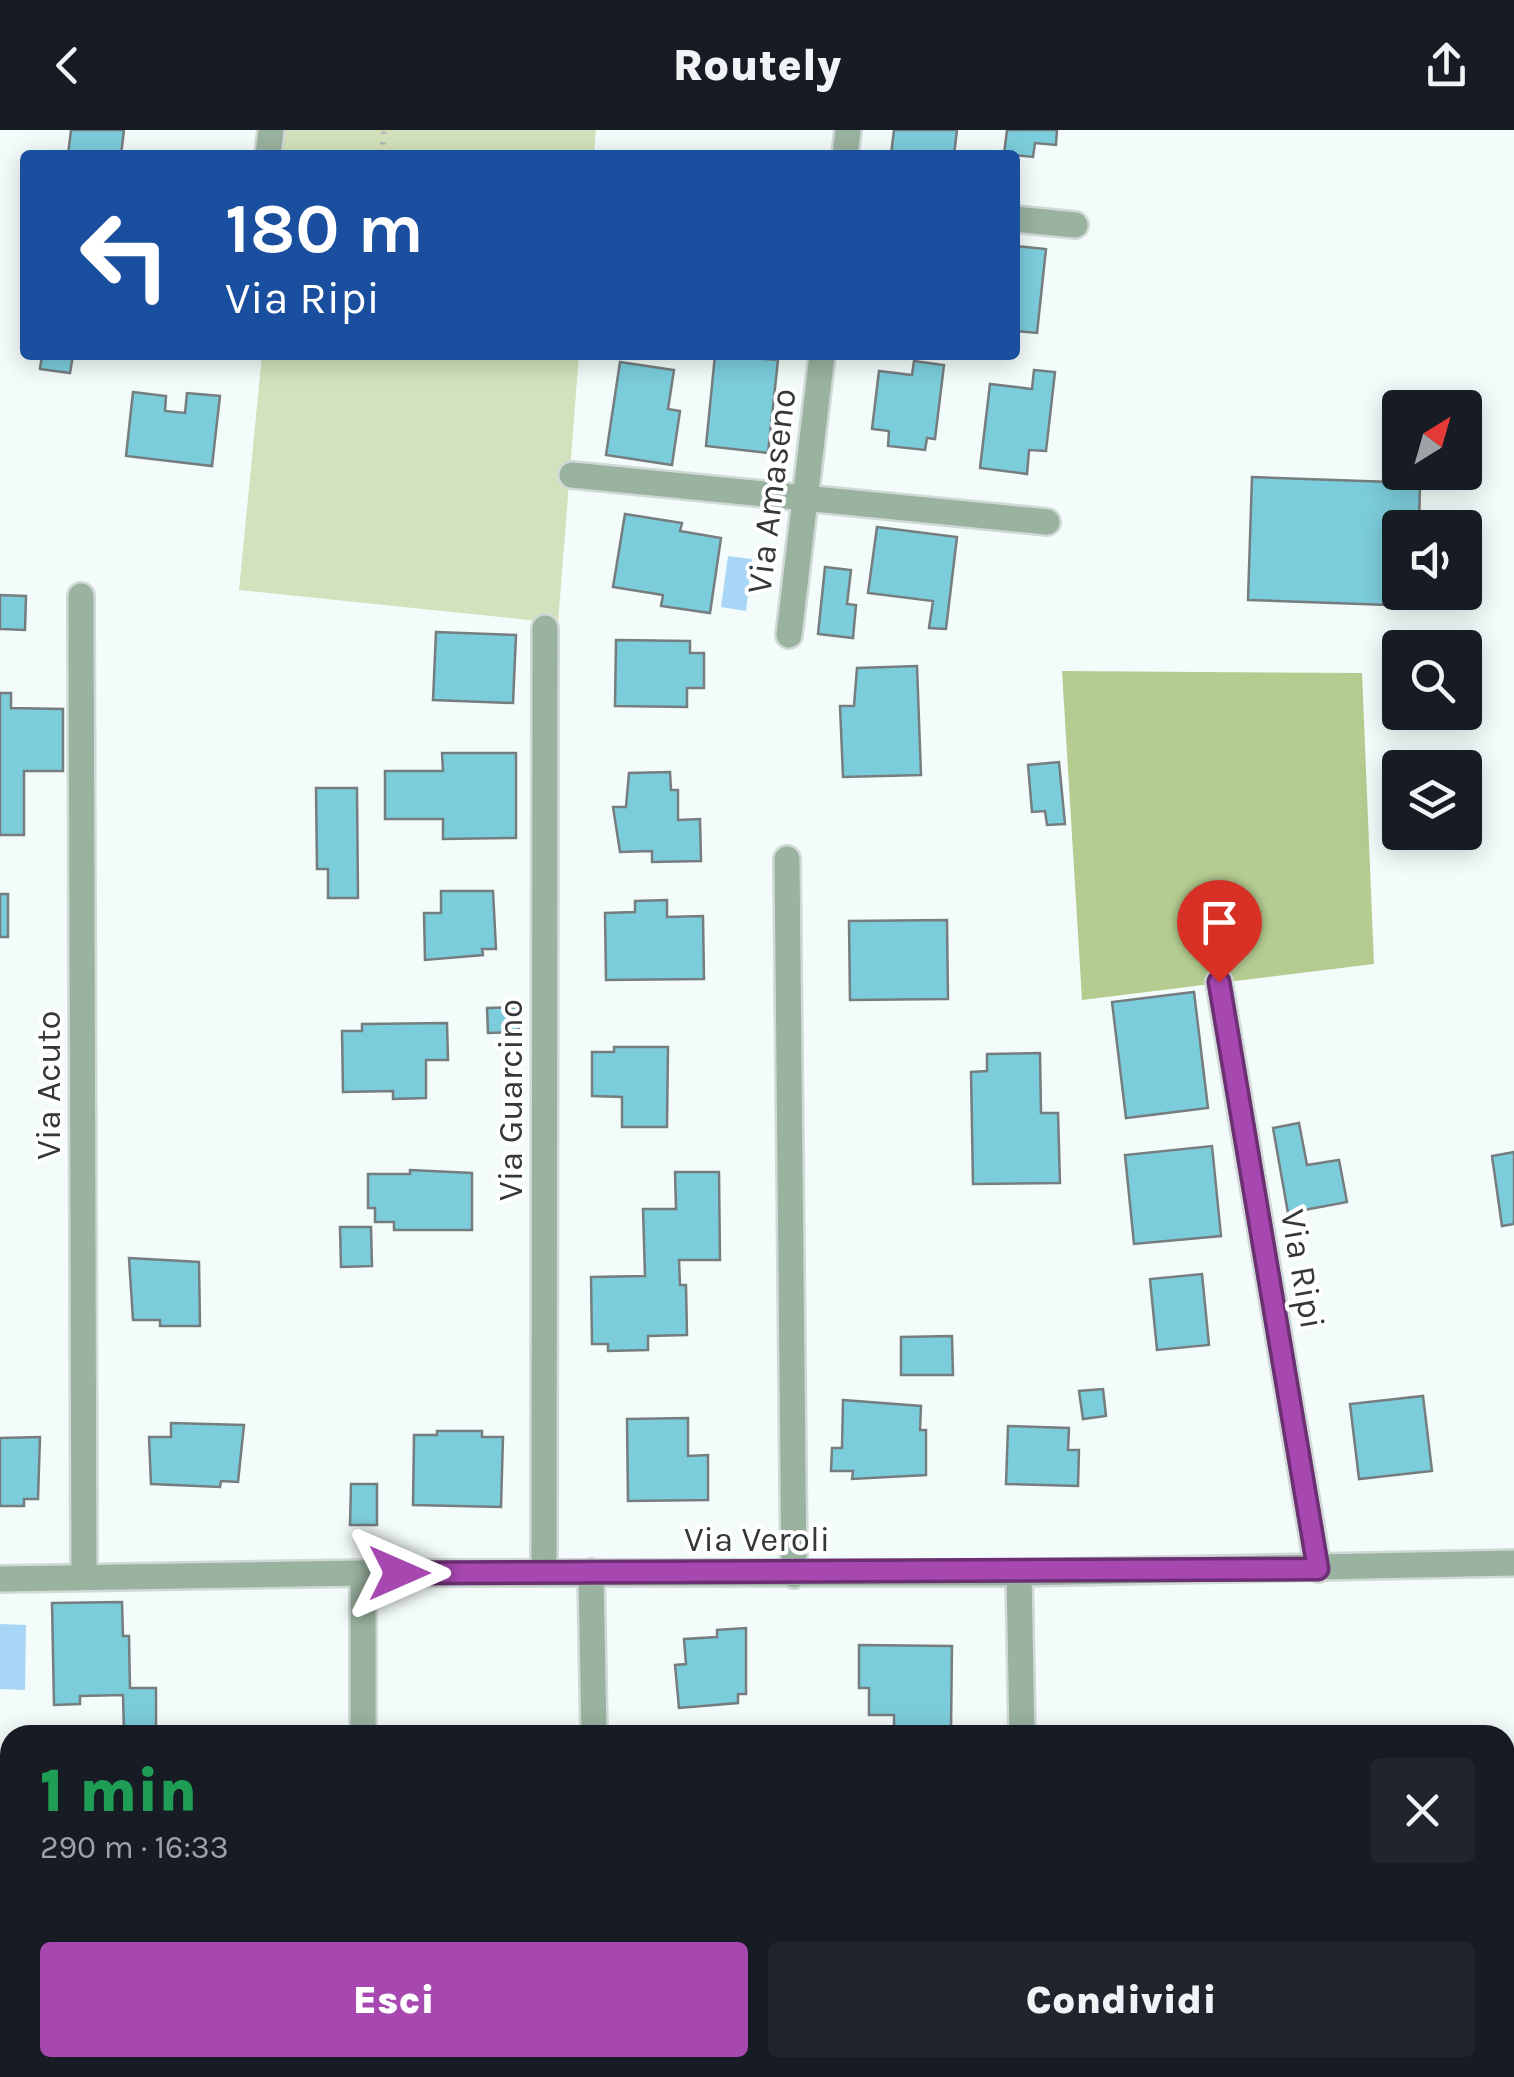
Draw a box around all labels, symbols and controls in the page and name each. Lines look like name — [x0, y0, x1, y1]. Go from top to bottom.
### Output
icon: back — [40, 38, 95, 93]
icon: share — [1419, 38, 1474, 93]
text: Routely — [673, 39, 841, 91]
text: 180 m — [225, 188, 424, 270]
icon: left — [60, 190, 190, 320]
text: Via Ripi — [225, 272, 380, 324]
street label: Via Amaseno — [739, 386, 804, 596]
north arrow — [1382, 390, 1482, 490]
map controls — [1382, 390, 1482, 850]
button: sound — [1382, 510, 1482, 610]
button: search — [1382, 630, 1482, 730]
button: layers — [1382, 750, 1482, 850]
pin — [1177, 880, 1262, 983]
icon: arrive — [1192, 895, 1247, 950]
street label: Via Guarcino — [490, 999, 531, 1201]
street label: Via Acuto — [28, 1010, 69, 1160]
street label: Via Ripi — [1272, 1206, 1333, 1332]
street label: Via Veroli — [684, 1519, 830, 1560]
position arrow — [347, 1521, 451, 1625]
text: 1 min — [40, 1756, 197, 1826]
button: close — [1370, 1758, 1475, 1863]
text: 290 m · 16:33 — [40, 1829, 229, 1866]
button: Esci — [40, 1942, 748, 2057]
button: Condividi — [768, 1942, 1475, 2057]

